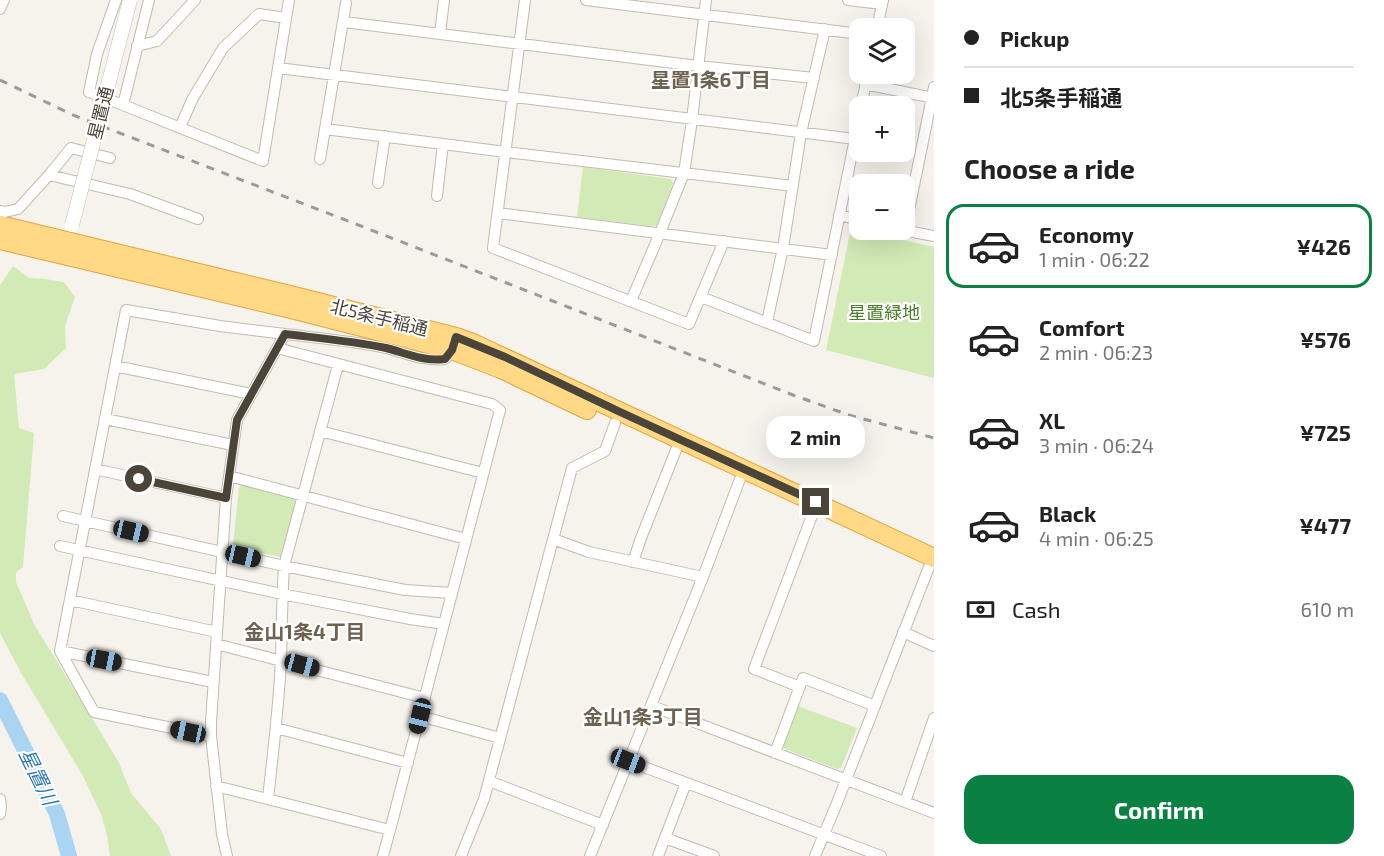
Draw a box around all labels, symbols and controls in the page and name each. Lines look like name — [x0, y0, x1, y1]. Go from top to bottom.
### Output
map controls — [849, 18, 915, 240]
button: layers — [849, 18, 915, 84]
text: Pickup — [1000, 25, 1069, 51]
district label: 星置1条6丁目 — [651, 67, 771, 91]
street label: 星置通 — [83, 84, 117, 142]
text: 北5条手稲通 — [1000, 84, 1122, 110]
button: + — [849, 96, 915, 162]
text: Choose a ride — [964, 152, 1135, 184]
button: − — [849, 174, 915, 240]
icon: car — [967, 219, 1021, 273]
text: Economy — [1039, 221, 1134, 247]
text: ¥426 — [1297, 233, 1351, 259]
text: 1 min · 06:22 — [1039, 247, 1150, 271]
street label: 北5条手稲通 — [328, 294, 430, 340]
park label: 星置緑地 — [848, 301, 920, 323]
icon: car — [967, 312, 1021, 366]
text: Comfort — [1039, 314, 1124, 340]
text: ¥576 — [1300, 326, 1351, 352]
text: 2 min · 06:23 — [1039, 340, 1153, 364]
icon: car — [967, 405, 1021, 459]
text: XL — [1039, 407, 1065, 433]
callout: 2 min — [766, 415, 866, 457]
text: ¥725 — [1300, 419, 1351, 445]
text: 2 min — [790, 425, 841, 449]
text: 3 min · 06:24 — [1039, 433, 1154, 457]
route start — [125, 465, 152, 492]
route end — [802, 488, 829, 515]
icon: car — [967, 498, 1021, 552]
text: Black — [1039, 500, 1096, 526]
text: ¥477 — [1299, 512, 1351, 538]
car — [111, 518, 151, 544]
text: 4 min · 06:25 — [1039, 526, 1154, 550]
car — [223, 543, 263, 569]
icon: cash — [964, 593, 997, 626]
text: Cash — [1012, 596, 1061, 622]
text: 610 m — [1301, 597, 1354, 621]
district label: 金山1条4丁目 — [244, 619, 366, 643]
car — [85, 648, 123, 672]
car — [282, 652, 322, 678]
car — [407, 696, 433, 736]
district label: 金山1条3丁目 — [583, 704, 703, 728]
car — [169, 719, 207, 745]
water label: 星置川 — [15, 744, 64, 811]
car — [608, 746, 648, 776]
button: Confirm — [964, 775, 1354, 844]

